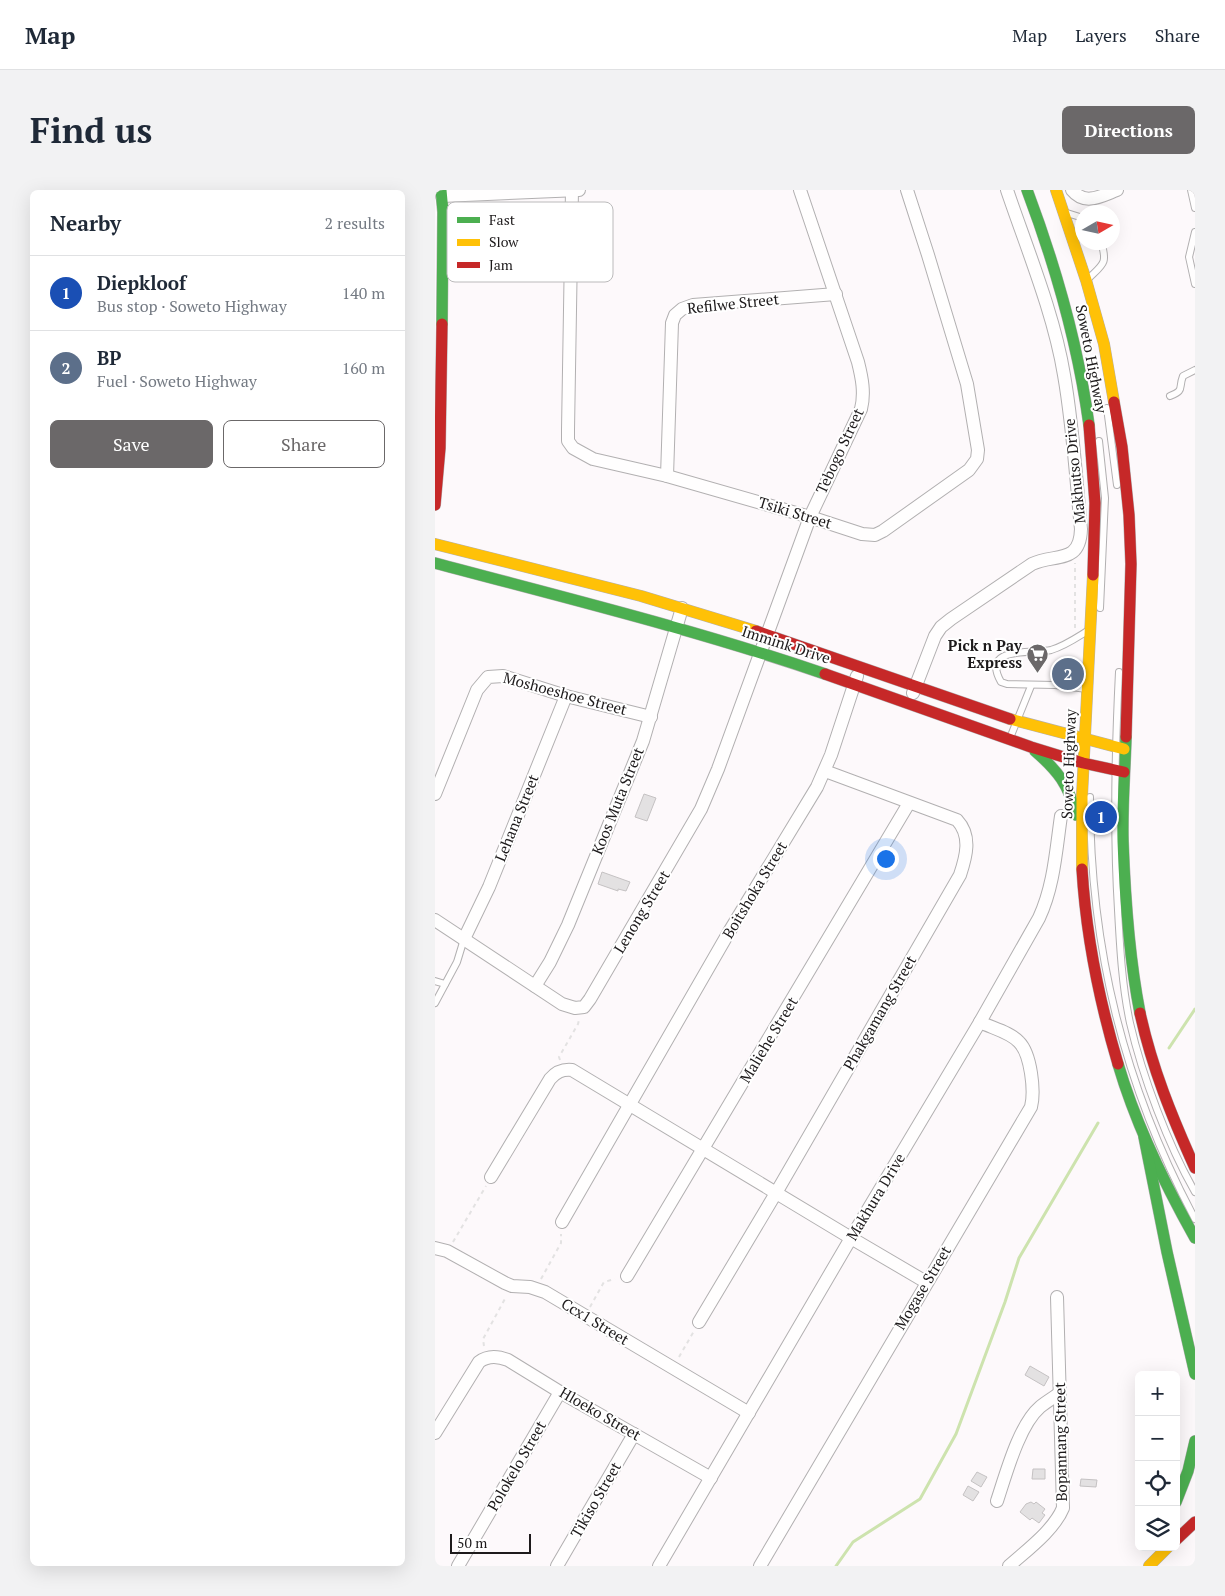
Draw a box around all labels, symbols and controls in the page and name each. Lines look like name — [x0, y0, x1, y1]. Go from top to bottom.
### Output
text: Map — [25, 19, 75, 51]
text: Map — [1012, 23, 1047, 47]
text: Layers — [1075, 23, 1127, 47]
text: Share — [1155, 23, 1200, 47]
button: Directions — [1062, 106, 1195, 154]
text: Find us — [30, 107, 152, 153]
legend — [447, 202, 613, 282]
north arrow — [1075, 205, 1120, 250]
text: Nearby — [50, 209, 121, 237]
text: Fast — [489, 210, 516, 229]
text: 2 results — [325, 212, 385, 234]
text: Slow — [489, 232, 519, 251]
text: Jam — [489, 255, 513, 274]
text: Diepkloof — [97, 270, 186, 295]
text: 1 — [61, 282, 71, 304]
text: 140 m — [342, 282, 385, 304]
street label: Refilwe Street — [686, 288, 780, 318]
text: Bus stop · Soweto Highway — [97, 295, 287, 317]
street label: Soweto Highway — [1072, 303, 1112, 415]
text: BP — [97, 345, 122, 370]
text: 2 — [61, 357, 71, 379]
text: 160 m — [342, 357, 385, 379]
text: Fuel · Soweto Highway — [97, 370, 257, 392]
street label: Tebogo Street — [811, 404, 868, 497]
street label: Makhutso Drive — [1059, 418, 1089, 525]
button: Save — [50, 420, 213, 468]
button: Share — [223, 420, 385, 468]
street label: Tsiki Street — [756, 491, 835, 533]
street label: Immink Drive — [740, 620, 833, 668]
place label: Pick n Pay Express — [948, 635, 1023, 672]
supermarket icon: Pick n Pay Express — [1026, 643, 1050, 674]
pin: 2 — [1052, 655, 1084, 693]
street label: Moshoeshoe Street — [501, 667, 630, 719]
street label: Soweto Highway — [1056, 708, 1080, 819]
street label: Koos Muta Street — [586, 744, 648, 857]
street label: Lehana Street — [490, 771, 543, 864]
pin: 1 — [1085, 798, 1117, 836]
street label: Boitshoka Street — [717, 837, 791, 942]
your location — [873, 846, 899, 872]
street label: Lenong Street — [609, 866, 674, 957]
street label: Phakgamang Street — [838, 951, 920, 1074]
street label: Maliehe Street — [735, 992, 802, 1086]
street label: Makhura Drive — [841, 1149, 909, 1244]
street label: Mogase Street — [889, 1241, 955, 1333]
street label: Ccx1 Street — [558, 1293, 633, 1349]
map controls — [1135, 1371, 1180, 1551]
button: + — [1135, 1371, 1180, 1416]
street label: Hloeko Street — [556, 1382, 645, 1445]
street label: Bopannang Street — [1049, 1382, 1071, 1502]
street label: Polokelo Street — [482, 1416, 550, 1514]
button: − — [1135, 1416, 1180, 1461]
street label: Tikiso Street — [565, 1458, 625, 1541]
button: locate — [1135, 1461, 1180, 1506]
button: layers — [1135, 1506, 1180, 1551]
scale bar — [450, 1531, 531, 1554]
text: 50 m — [457, 1533, 487, 1552]

